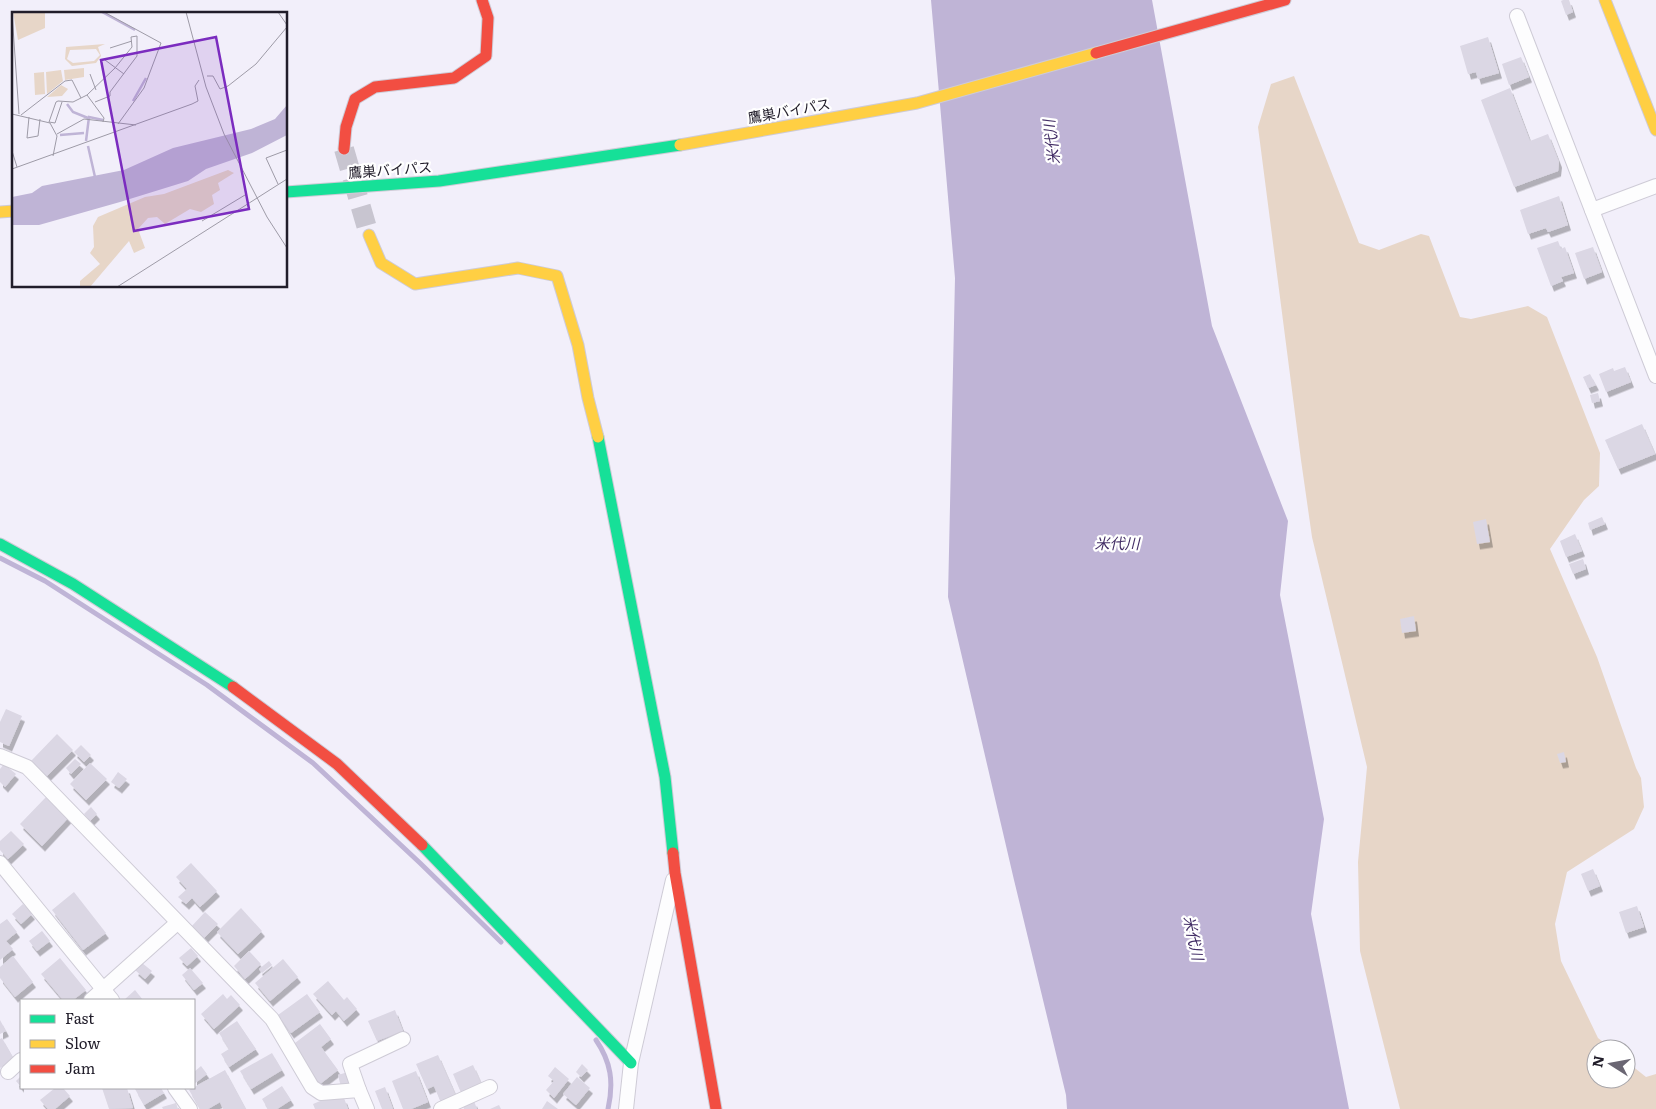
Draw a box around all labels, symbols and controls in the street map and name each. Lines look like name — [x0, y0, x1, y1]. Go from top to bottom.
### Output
inset map — [12, 12, 288, 288]
street label: 鷹巣バイパス — [746, 93, 832, 127]
water label: 米代川 — [1036, 116, 1065, 166]
street label: 鷹巣バイパス — [347, 156, 432, 182]
water label: 米代川 — [1094, 531, 1141, 554]
water label: 米代川 — [1179, 913, 1211, 964]
legend — [20, 999, 195, 1089]
text: Fast — [65, 1006, 94, 1029]
text: Slow — [65, 1031, 100, 1054]
north arrow — [1586, 1039, 1636, 1089]
text: N — [1586, 1053, 1608, 1069]
text: Jam — [65, 1056, 96, 1079]

